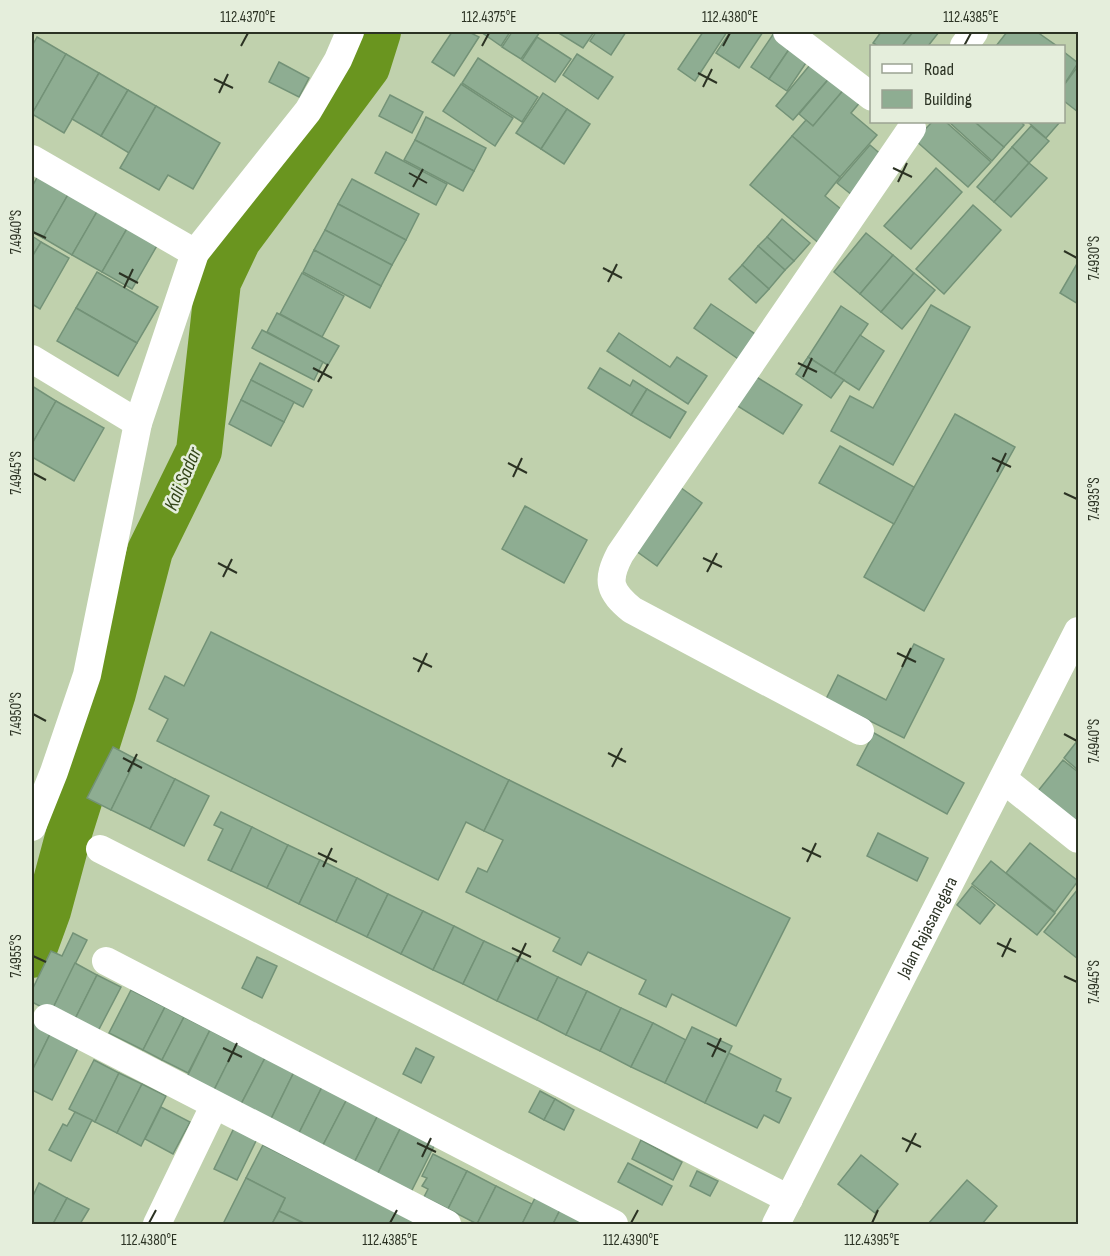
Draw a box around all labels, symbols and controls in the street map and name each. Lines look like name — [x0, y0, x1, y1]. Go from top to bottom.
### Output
text: 112.4370°E — [220, 8, 276, 27]
text: 112.4375°E — [462, 8, 516, 27]
text: 112.4380°E — [702, 8, 758, 27]
text: 112.4385°E — [943, 8, 999, 27]
legend — [870, 45, 1065, 123]
text: Road — [924, 59, 954, 80]
text: Building — [924, 89, 972, 110]
text: 7.4940°S — [7, 210, 26, 254]
text: 7.4930°S — [1085, 236, 1104, 280]
water label: Kali Sadar — [159, 443, 207, 514]
text: 7.4945°S — [7, 451, 26, 495]
text: 7.4935°S — [1085, 477, 1104, 521]
text: 7.4950°S — [7, 692, 26, 736]
text: 7.4940°S — [1085, 719, 1104, 763]
street label: Jalan Rajasanegara — [892, 873, 962, 982]
text: 7.4955°S — [7, 934, 26, 978]
text: 7.4945°S — [1085, 960, 1104, 1004]
text: 112.4380°E — [121, 1231, 177, 1250]
text: 112.4385°E — [362, 1231, 418, 1250]
text: 112.4390°E — [603, 1231, 659, 1250]
text: 112.4395°E — [844, 1231, 900, 1250]

